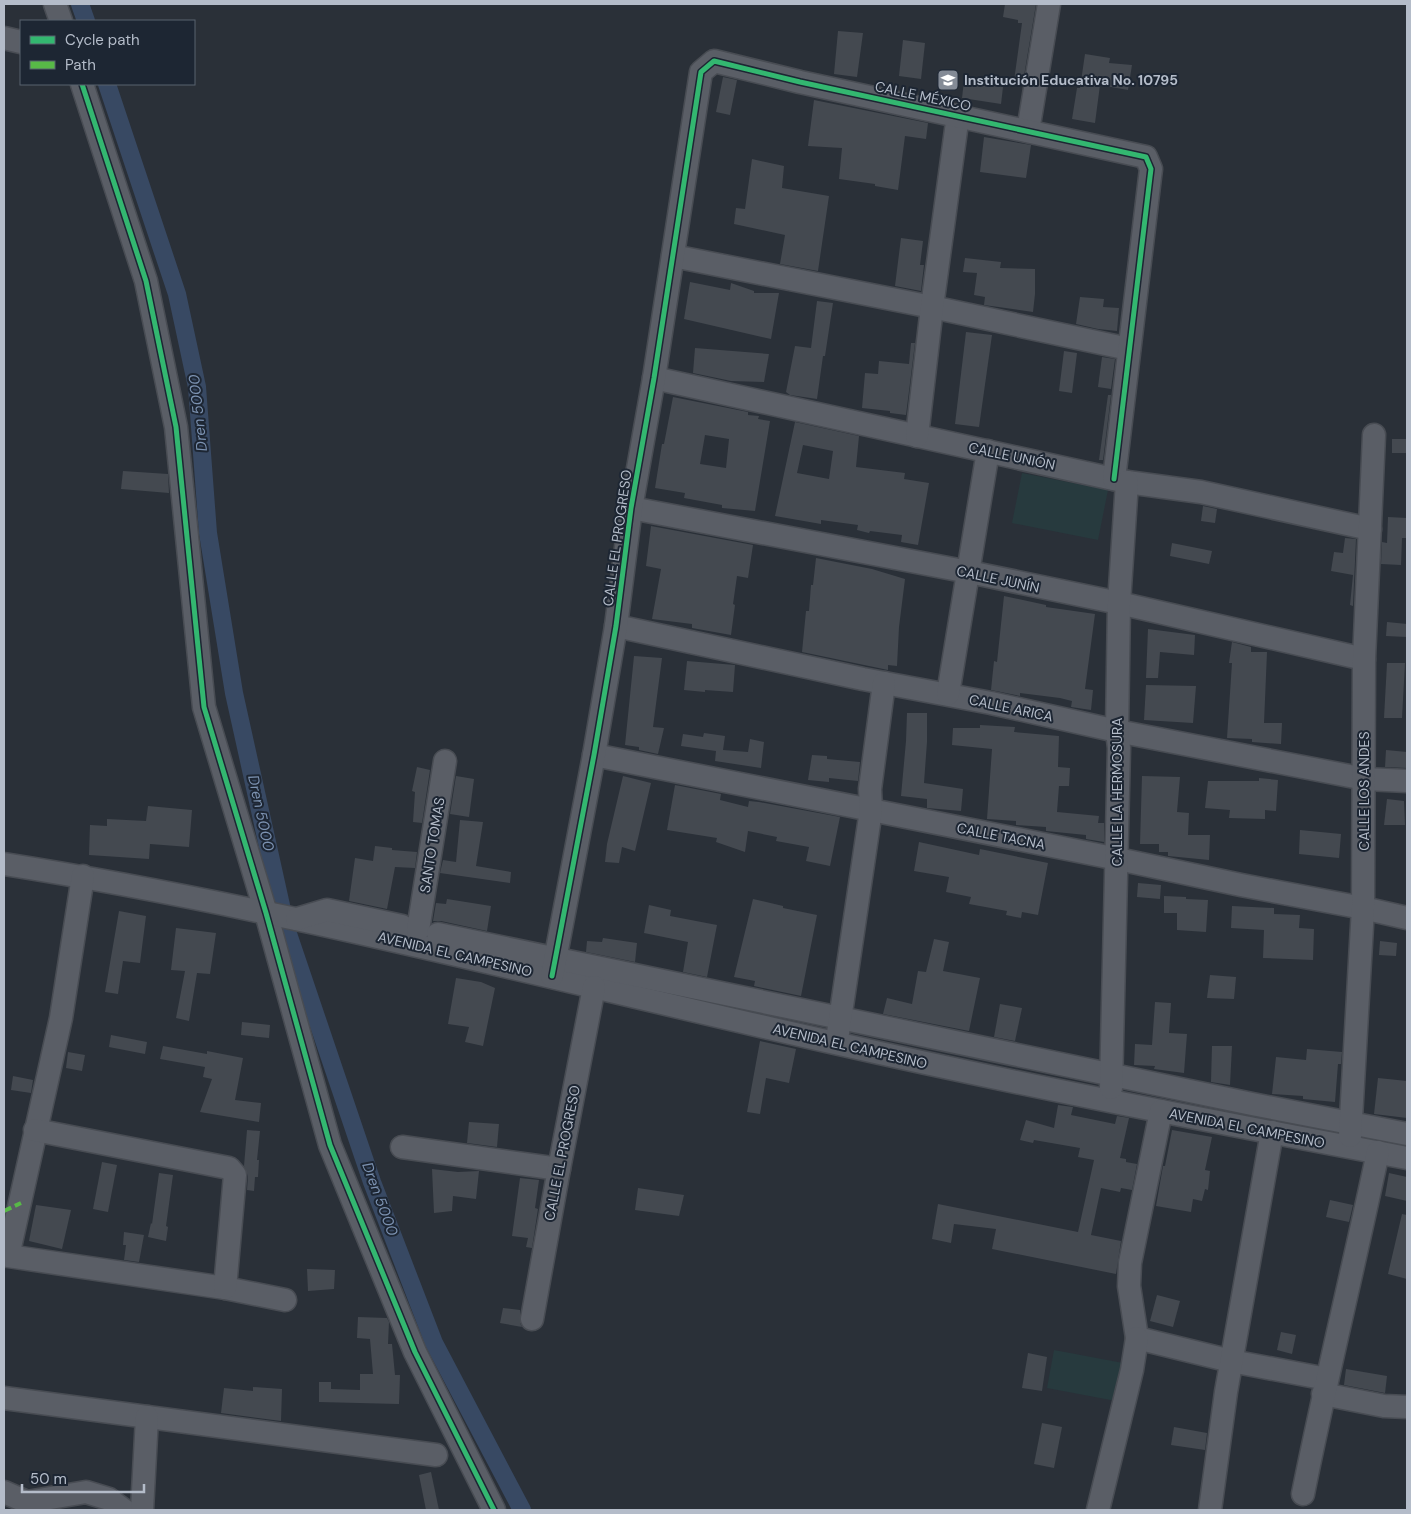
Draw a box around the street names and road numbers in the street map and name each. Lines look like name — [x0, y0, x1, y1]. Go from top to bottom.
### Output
street label: CALLE MÉXICO — [873, 77, 973, 115]
street label: CALLE UNIÓN — [967, 438, 1057, 474]
street label: CALLE EL PROGRESO — [599, 468, 636, 607]
street label: CALLE JUNÍN — [955, 561, 1041, 597]
street label: CALLE ARICA — [967, 690, 1055, 726]
street label: CALLE LA HERMOSURA — [1108, 717, 1126, 867]
street label: CALLE LOS ANDES — [1355, 731, 1373, 851]
street label: SANTO TOMAS — [416, 796, 448, 894]
street label: CALLE TACNA — [955, 819, 1047, 853]
street label: AVENIDA EL CAMPESINO — [376, 927, 534, 981]
street label: AVENIDA EL CAMPESINO — [771, 1019, 929, 1073]
street label: CALLE EL PROGRESO — [540, 1084, 584, 1222]
street label: AVENIDA EL CAMPESINO — [1168, 1104, 1326, 1152]

